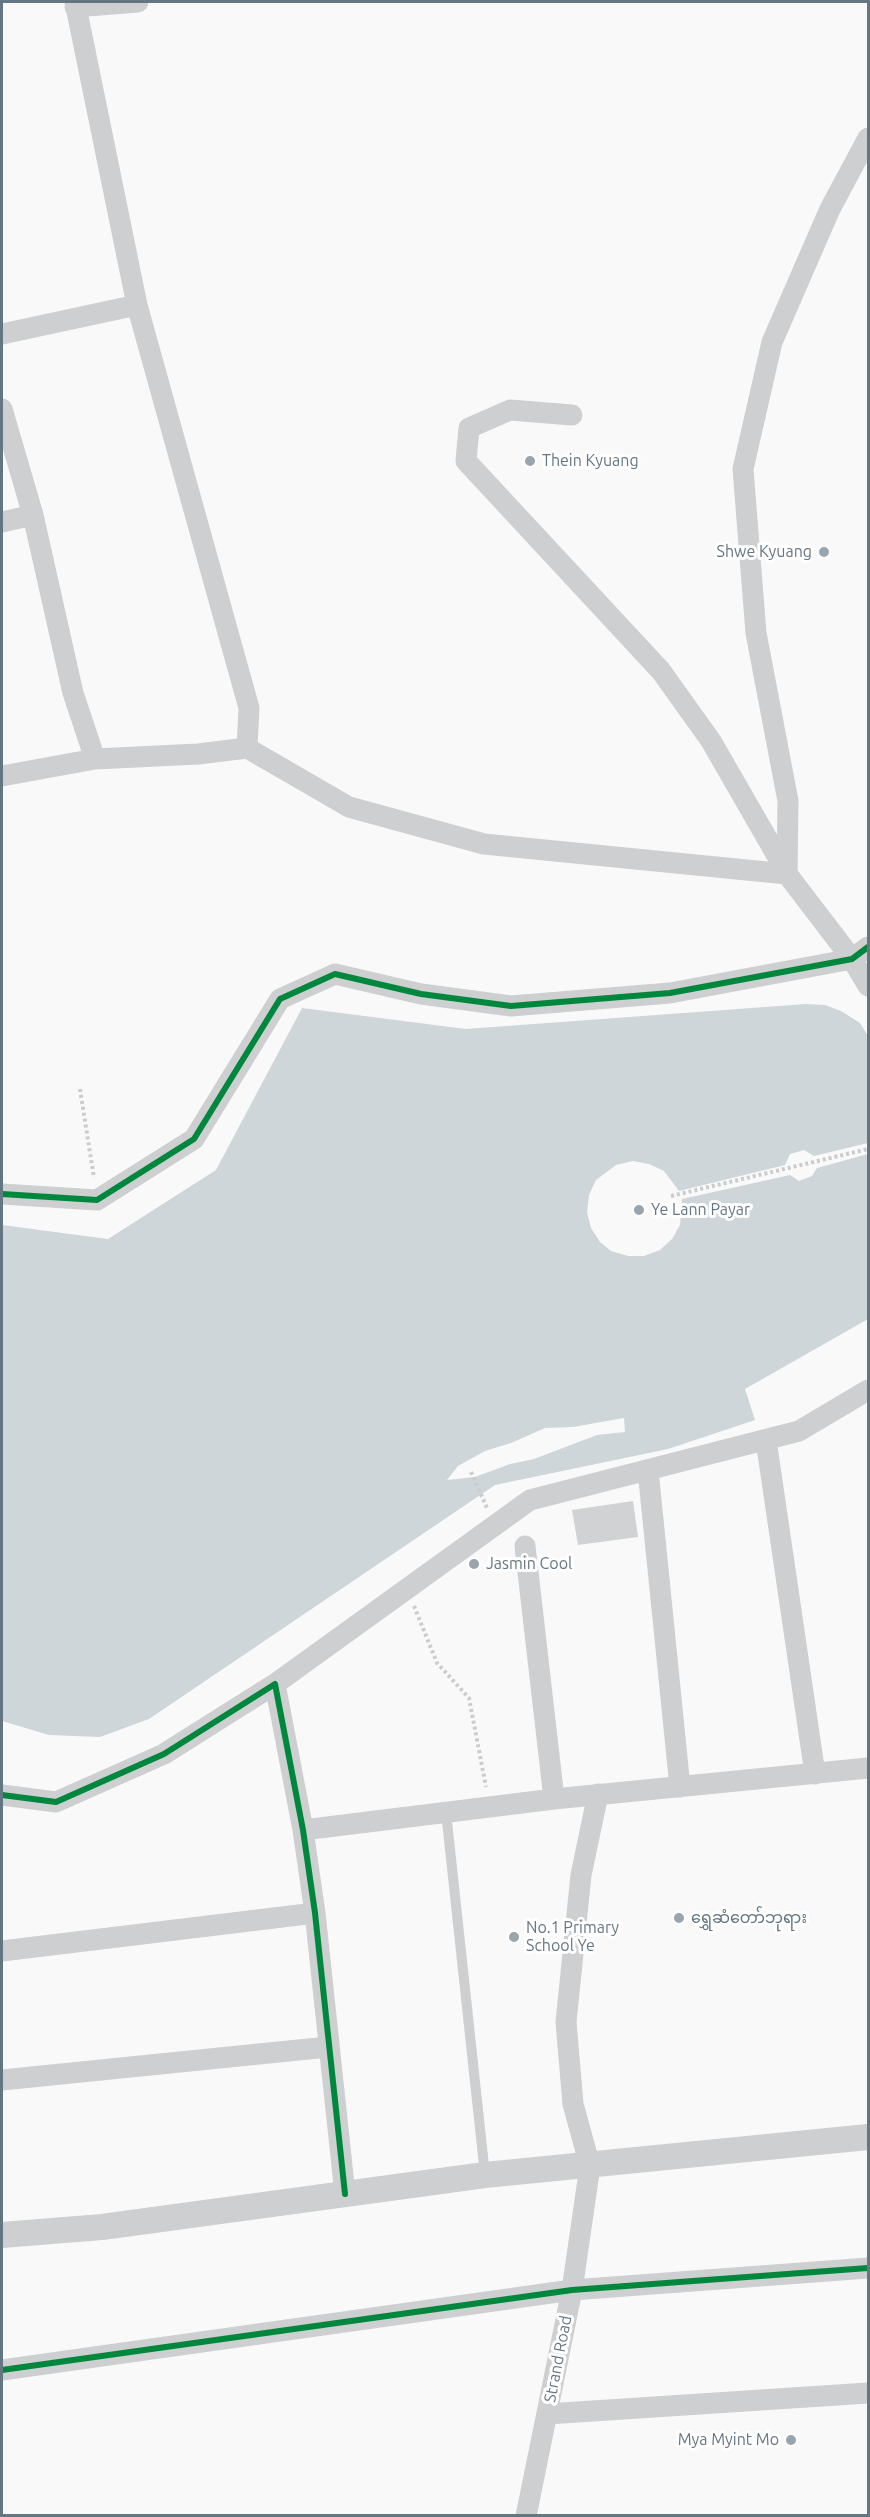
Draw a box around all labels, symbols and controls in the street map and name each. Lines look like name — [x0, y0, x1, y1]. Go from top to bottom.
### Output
place label: Thein Kyuang — [542, 451, 639, 471]
marker: Thein Kyuang — [523, 454, 537, 468]
place label: Shwe Kyuang — [717, 542, 812, 562]
marker: Shwe Kyuang — [817, 545, 831, 559]
place label: Ye Lann Payar — [651, 1200, 750, 1220]
marker: Ye Lann Payar — [632, 1203, 646, 1217]
place label: Jasmin Cool — [486, 1554, 572, 1574]
marker: Jasmin Cool — [467, 1557, 481, 1571]
place label: ရွှေဆံတော်ဘုရား — [691, 1908, 807, 1928]
marker: ရွှေဆံတော်ဘုရား — [672, 1911, 686, 1925]
place label: No.1 Primary School Ye — [526, 1918, 619, 1956]
marker: No.1 Primary School Ye — [507, 1930, 521, 1944]
street label: Strand Road — [540, 2314, 576, 2404]
place label: Mya Myint Mo — [678, 2430, 779, 2450]
marker: Mya Myint Mo — [784, 2433, 798, 2447]

